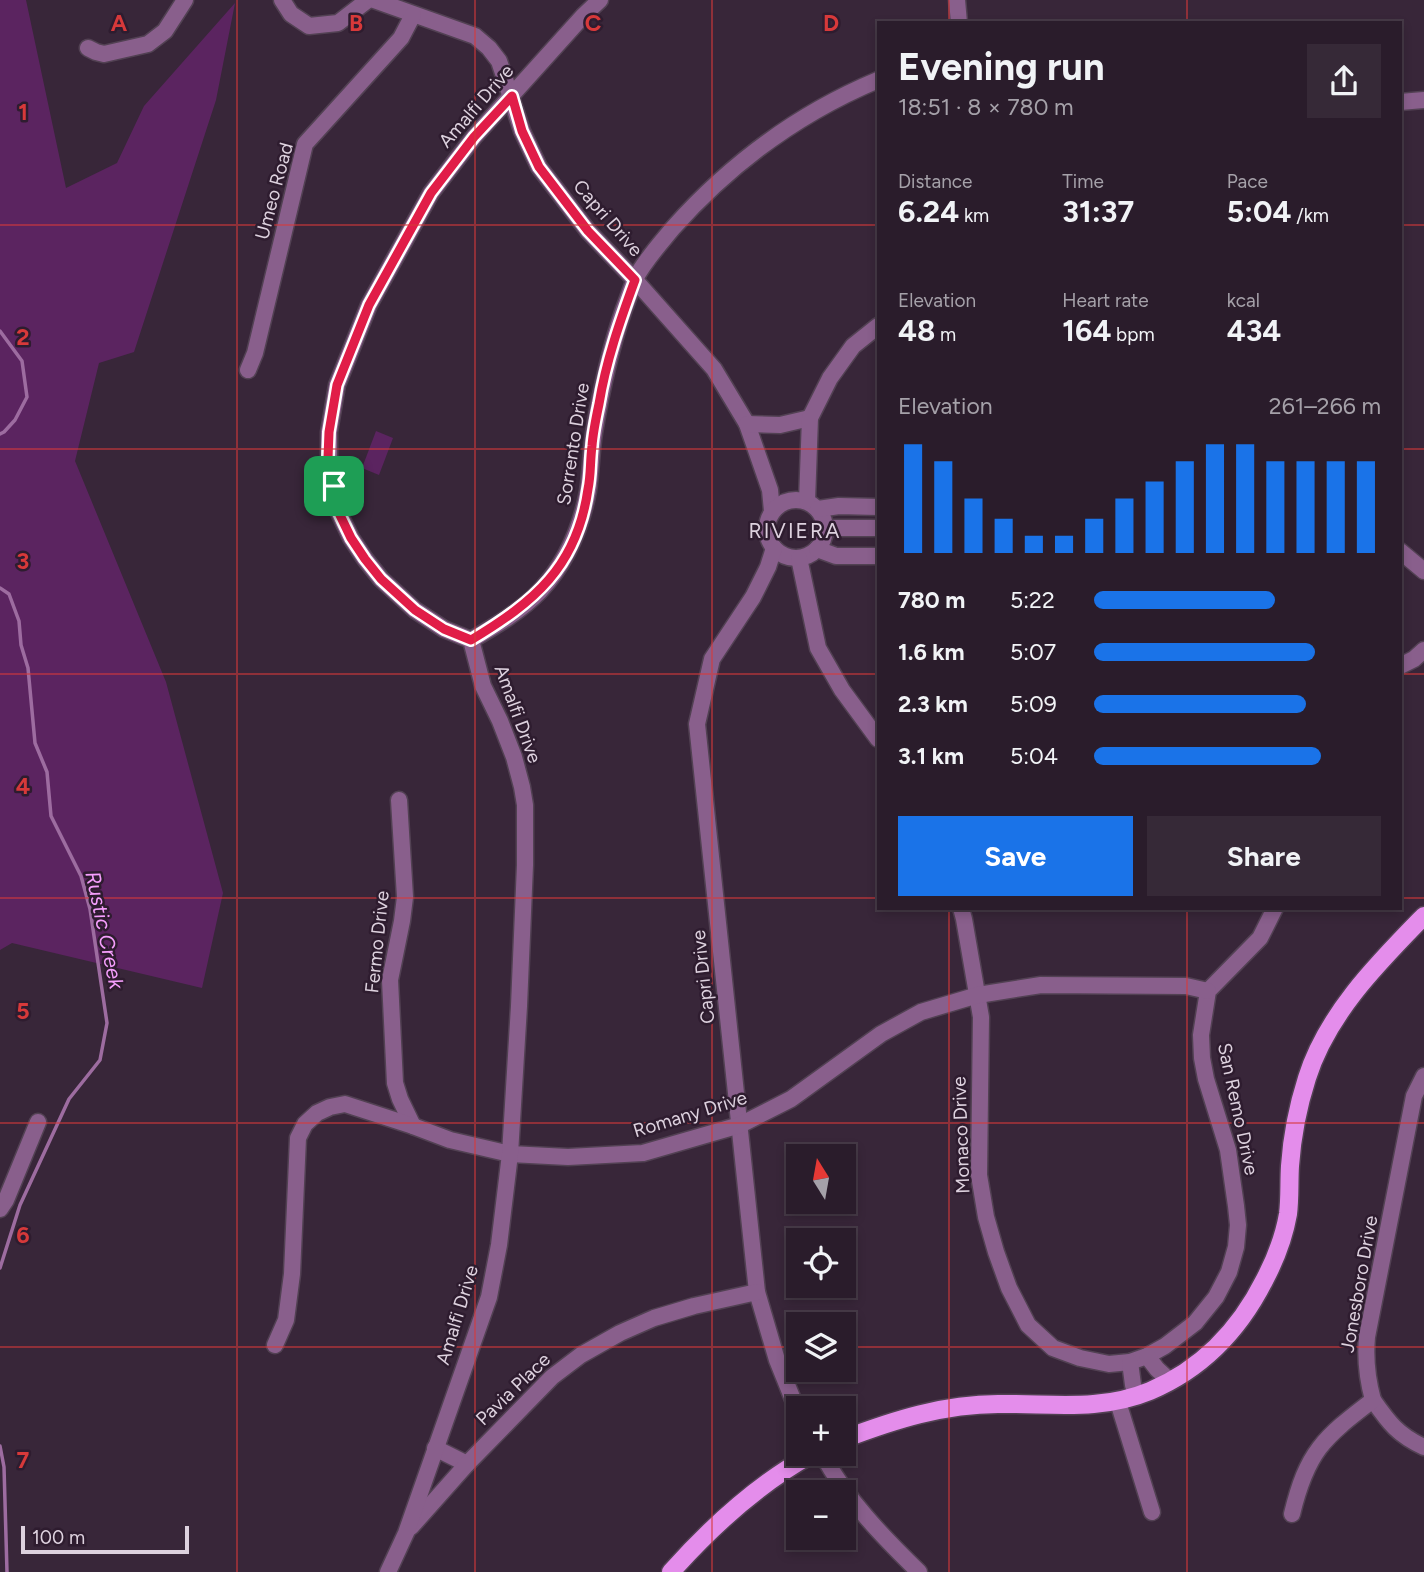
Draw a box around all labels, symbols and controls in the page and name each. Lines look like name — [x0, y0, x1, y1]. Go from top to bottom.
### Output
text: A — [111, 9, 128, 37]
text: B — [349, 9, 363, 37]
text: C — [585, 9, 602, 37]
text: D — [823, 9, 839, 37]
text: Evening run — [898, 44, 1105, 90]
button: share — [1307, 44, 1381, 118]
street label: Amalfi Drive — [434, 60, 518, 152]
text: 18:51 · 8 × 780 m — [898, 93, 1074, 121]
text: 1 — [18, 98, 28, 126]
street label: Umeo Road — [250, 140, 298, 242]
text: Distance — [898, 170, 972, 193]
text: Time — [1062, 170, 1104, 193]
text: Pace — [1227, 170, 1268, 193]
street label: Capri Drive — [568, 175, 648, 261]
text: 6.24 — [898, 193, 959, 230]
text: 31:37 — [1062, 193, 1134, 230]
text: 5:04 — [1227, 193, 1292, 230]
text: km — [959, 204, 989, 227]
text: /km — [1292, 204, 1329, 227]
text: Elevation — [898, 289, 976, 312]
text: Heart rate — [1062, 289, 1149, 312]
text: kcal — [1227, 289, 1260, 312]
text: 48 — [898, 312, 935, 349]
text: 164 — [1062, 312, 1111, 349]
text: 434 — [1227, 312, 1281, 349]
text: 2 — [16, 323, 30, 351]
text: m — [935, 323, 956, 346]
text: bpm — [1111, 323, 1155, 346]
street label: Sorrento Drive — [552, 381, 594, 507]
text: Elevation — [898, 392, 993, 420]
text: 261–266 m — [1269, 392, 1381, 420]
pin — [304, 456, 364, 516]
icon: arrive — [315, 467, 353, 505]
district label: RIVIERA — [749, 518, 841, 543]
text: 3 — [17, 547, 29, 575]
text: 780 m — [898, 586, 965, 614]
text: 5:22 — [1010, 586, 1055, 614]
text: 1.6 km — [898, 638, 965, 666]
text: 5:07 — [1010, 638, 1056, 666]
street label: Amalfi Drive — [490, 662, 546, 766]
text: 2.3 km — [898, 690, 968, 718]
text: 5:09 — [1010, 690, 1057, 718]
text: 3.1 km — [898, 742, 964, 770]
text: 5:04 — [1010, 742, 1058, 770]
text: 4 — [16, 772, 30, 800]
button: Save — [898, 816, 1133, 896]
button: Share — [1147, 816, 1381, 896]
water label: Rustic Creek — [80, 869, 130, 992]
street label: Fermo Drive — [360, 890, 394, 994]
street label: Capri Drive — [687, 929, 719, 1025]
text: 5 — [16, 997, 30, 1025]
street label: San Remo Drive — [1213, 1041, 1263, 1177]
street label: Monaco Drive — [947, 1076, 975, 1194]
street label: Romany Drive — [630, 1086, 750, 1142]
north arrow — [786, 1144, 856, 1214]
map controls — [786, 1144, 856, 1550]
street label: Jonesboro Drive — [1336, 1214, 1382, 1354]
text: 6 — [16, 1221, 30, 1249]
button: locate — [786, 1228, 856, 1298]
street label: Amalfi Drive — [431, 1262, 483, 1368]
button: layers — [786, 1312, 856, 1382]
street label: Pavia Place — [471, 1348, 555, 1430]
button: + — [786, 1396, 856, 1466]
text: 7 — [17, 1446, 30, 1474]
button: − — [786, 1480, 856, 1550]
scale bar — [21, 1523, 189, 1555]
text: 100 m — [32, 1526, 85, 1549]

